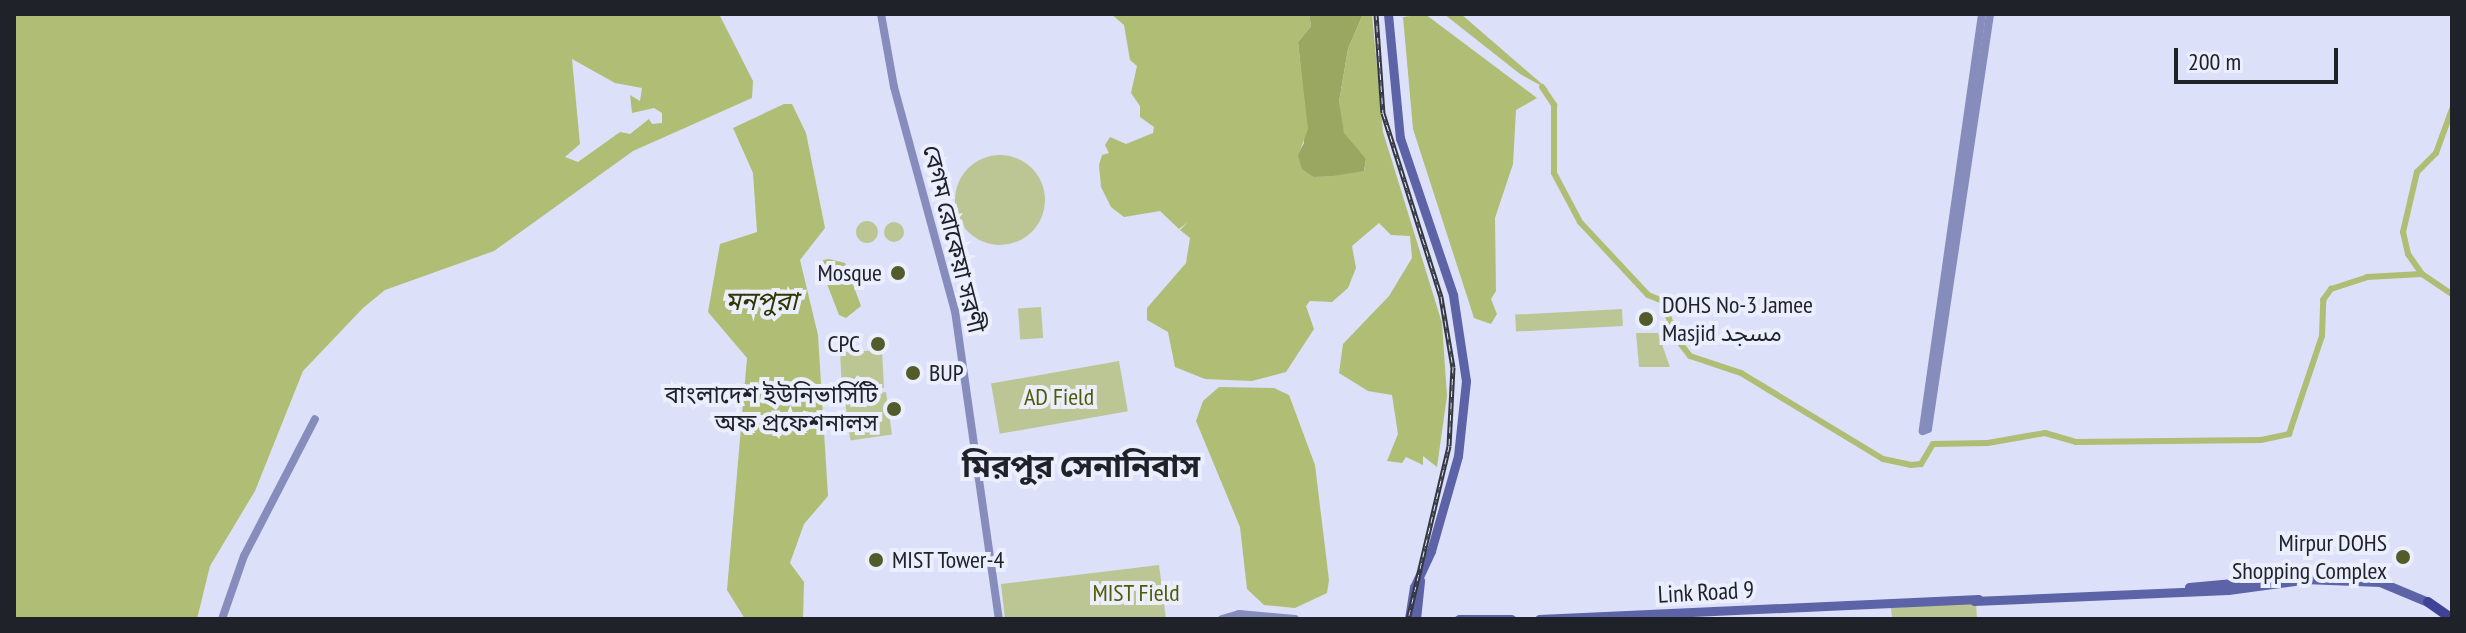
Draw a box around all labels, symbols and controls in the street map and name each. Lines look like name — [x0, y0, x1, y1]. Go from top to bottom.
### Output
scale bar — [2178, 32, 2342, 82]
text: 200 m — [2188, 46, 2241, 77]
street label: বেগম রোকেয়া সরণী — [917, 142, 991, 336]
place label: Mosque — [818, 259, 882, 287]
marker: Mosque — [889, 264, 907, 282]
water label: মনপুরা — [725, 285, 797, 317]
place label: DOHS No-3 Jamee Masjid مسجد — [1662, 291, 1813, 347]
marker: DOHS No-3 Jamee Masjid مسجد — [1637, 310, 1655, 328]
place label: CPC — [828, 330, 860, 358]
marker: CPC — [867, 333, 889, 355]
place label: BUP — [929, 359, 964, 387]
marker: BUP — [904, 364, 922, 382]
place label: বাংলাদেশ ইউনিভার্সিটি অফ প্রফেশনালস — [665, 381, 878, 437]
park label: AD Field — [1024, 383, 1094, 411]
marker: বাংলাদেশ ইউনিভার্সিটি অফ প্রফেশনালস — [885, 400, 903, 418]
district label: মিরপুর সেনানিবাস — [962, 446, 1200, 484]
place label: Mirpur DOHS Shopping Complex — [2232, 529, 2387, 585]
place label: MIST Tower-4 — [892, 546, 1006, 574]
marker: Mirpur DOHS Shopping Complex — [2394, 548, 2412, 566]
marker: MIST Tower-4 — [867, 551, 885, 569]
street label: Link Road 9 — [1657, 575, 1755, 609]
park label: MIST Field — [1092, 579, 1180, 607]

